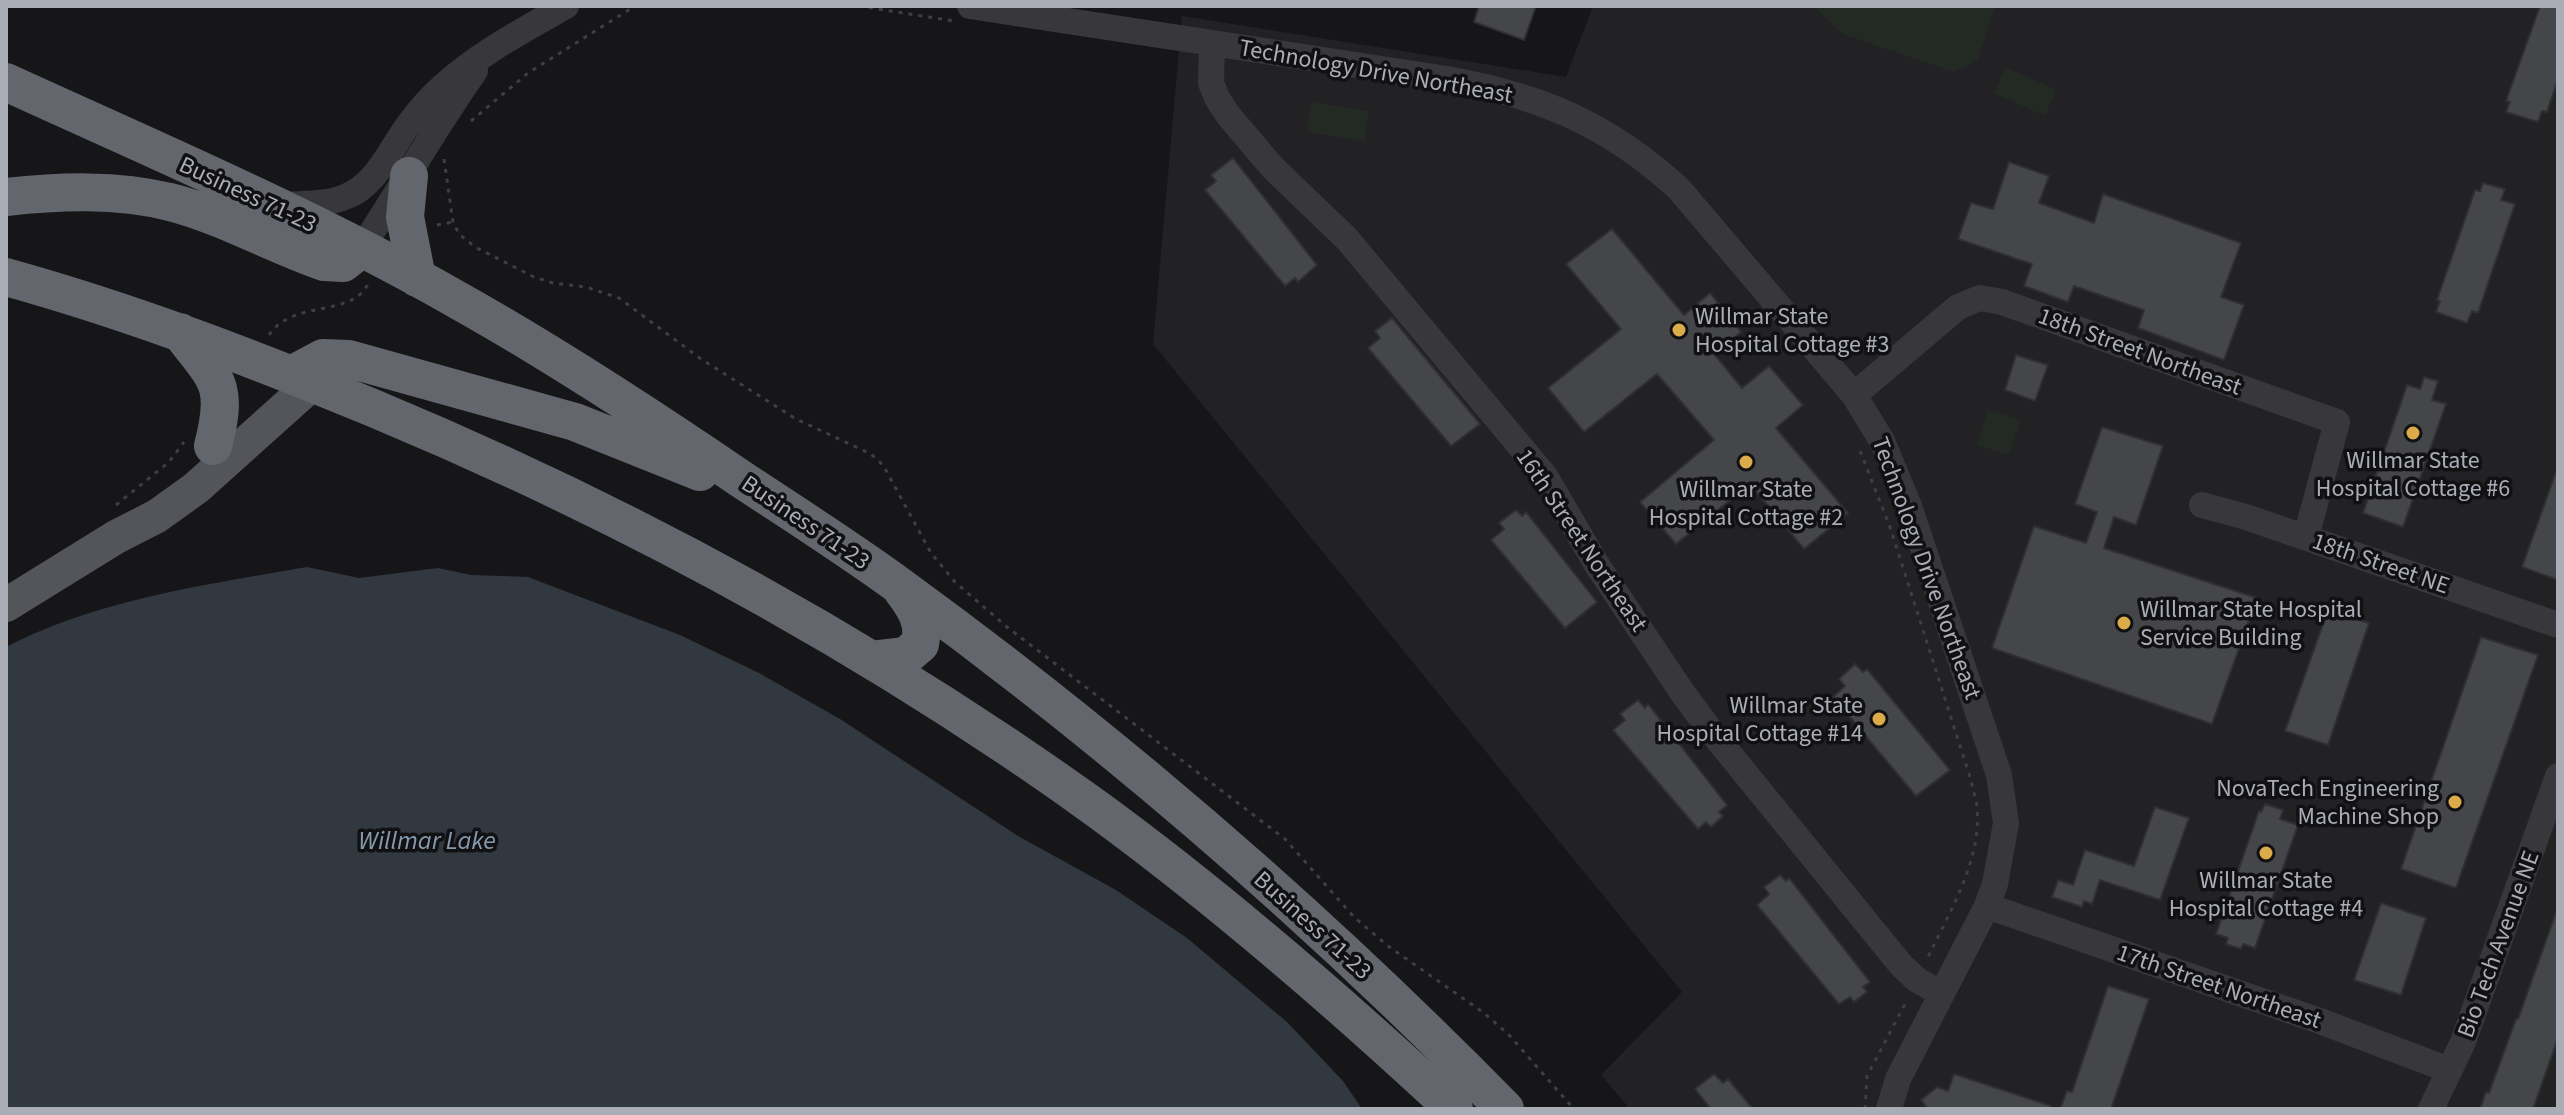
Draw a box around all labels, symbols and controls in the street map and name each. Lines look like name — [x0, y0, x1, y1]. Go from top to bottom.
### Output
street label: Technology Drive Northeast — [1236, 30, 1515, 113]
street label: Business 71-23 — [173, 147, 322, 242]
street label: 18th Street Northeast — [2033, 298, 2246, 405]
place label: Willmar State Hospital Cottage #3 — [1695, 299, 1889, 362]
marker: Willmar State Hospital Cottage #3 — [1670, 321, 1688, 339]
marker: Willmar State Hospital Cottage #6 — [2404, 424, 2422, 442]
street label: Technology Drive Northeast — [1863, 432, 1990, 704]
street label: 16th Street Northeast — [1507, 442, 1656, 639]
place label: Willmar State Hospital Cottage #6 — [2316, 443, 2510, 506]
marker: Willmar State Hospital Cottage #2 — [1737, 453, 1755, 471]
street label: Business 71-23 — [734, 466, 877, 578]
place label: Willmar State Hospital Cottage #2 — [1649, 472, 1843, 535]
street label: 18th Street NE — [2308, 524, 2454, 603]
place label: Willmar State Hospital Service Building — [2140, 592, 2362, 655]
marker: Willmar State Hospital Service Building — [2115, 614, 2133, 632]
place label: Willmar State Hospital Cottage #14 — [1657, 688, 1863, 751]
marker: Willmar State Hospital Cottage #14 — [1870, 710, 1888, 728]
place label: NovaTech Engineering Machine Shop — [2216, 771, 2439, 834]
marker: NovaTech Engineering Machine Shop — [2446, 793, 2464, 811]
water label: Willmar Lake — [358, 822, 496, 859]
marker: Willmar State Hospital Cottage #4 — [2257, 844, 2275, 862]
street label: Bio Tech Avenue NE — [2448, 846, 2549, 1043]
street label: Business 71-23 — [1246, 863, 1379, 988]
place label: Willmar State Hospital Cottage #4 — [2169, 863, 2363, 926]
street label: 17th Street Northeast — [2112, 935, 2326, 1038]

